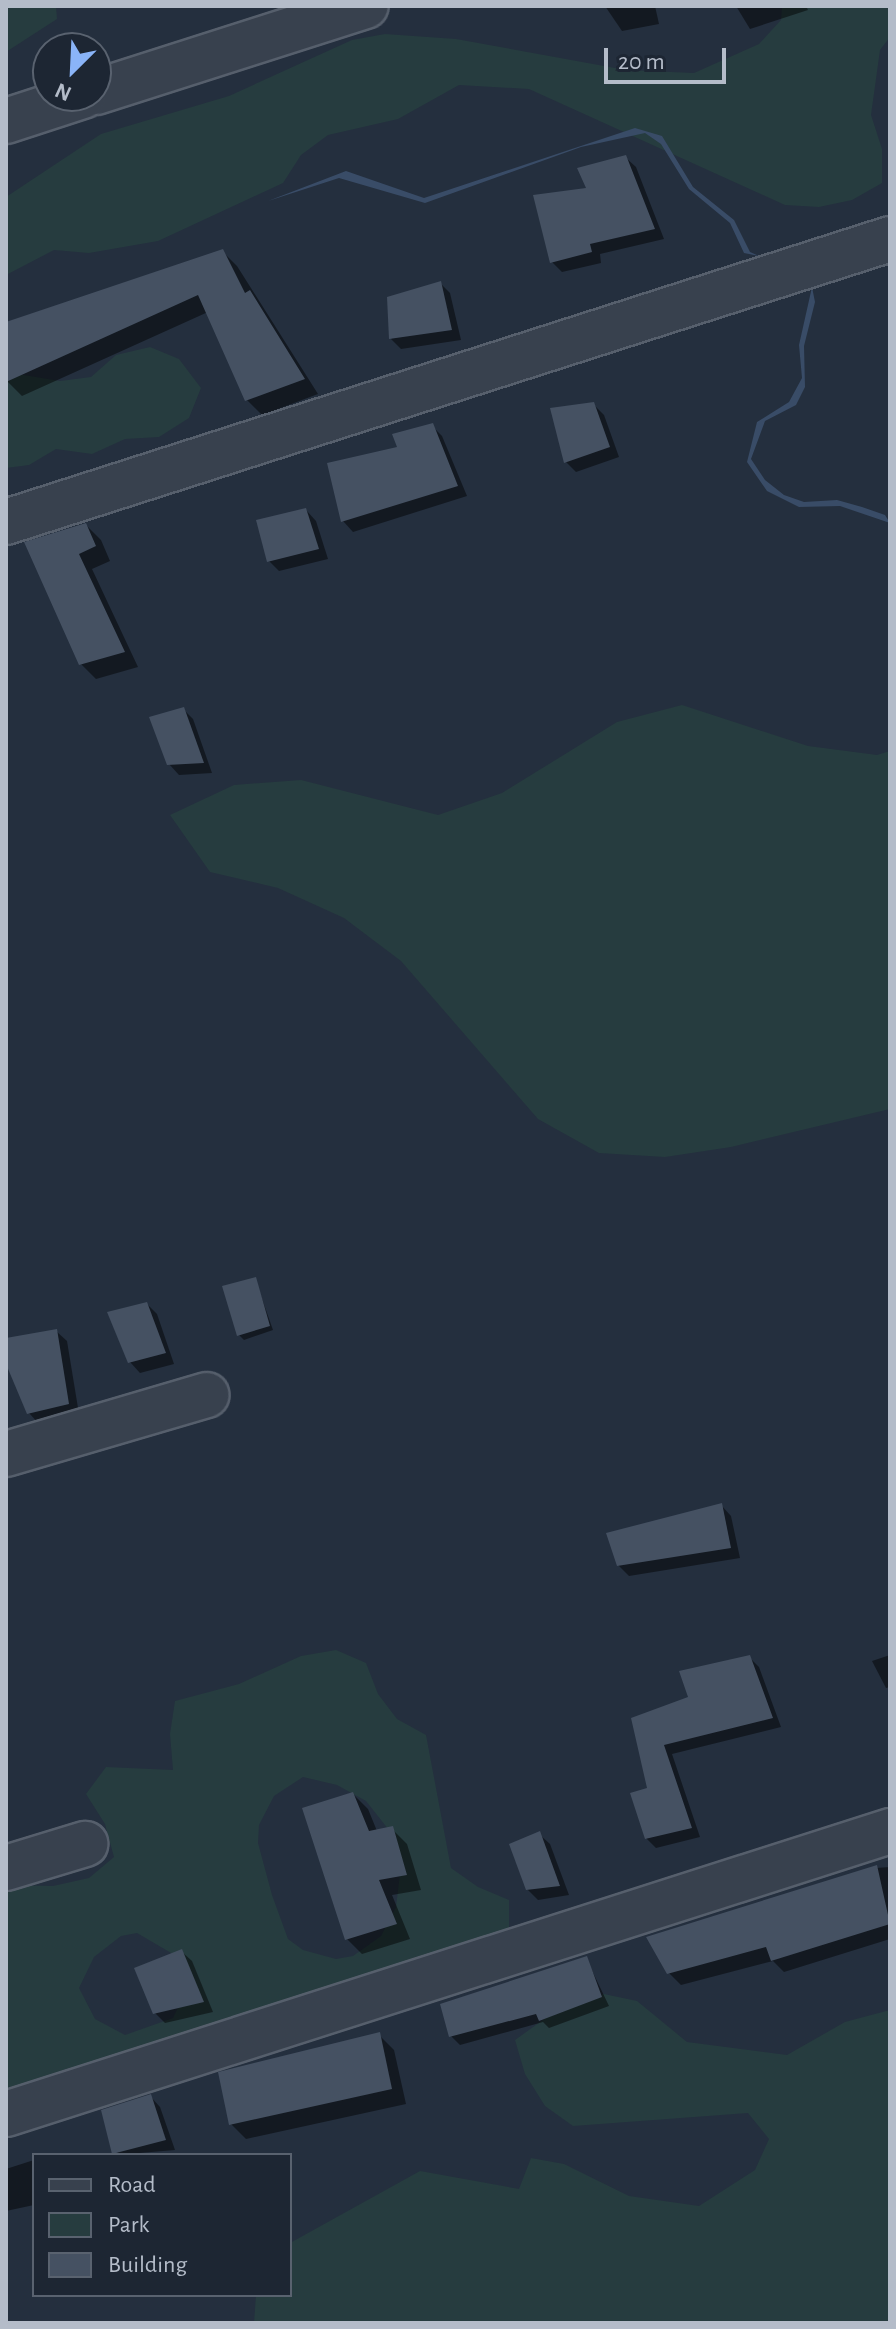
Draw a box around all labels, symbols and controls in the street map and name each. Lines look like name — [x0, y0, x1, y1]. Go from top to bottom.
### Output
north arrow — [32, 32, 112, 112]
scale bar — [608, 32, 730, 82]
text: 20 m — [618, 50, 665, 74]
text: N — [52, 79, 75, 105]
legend — [32, 2153, 292, 2297]
text: Road — [108, 2173, 156, 2197]
text: Park — [108, 2213, 149, 2237]
text: Building — [108, 2253, 187, 2277]

